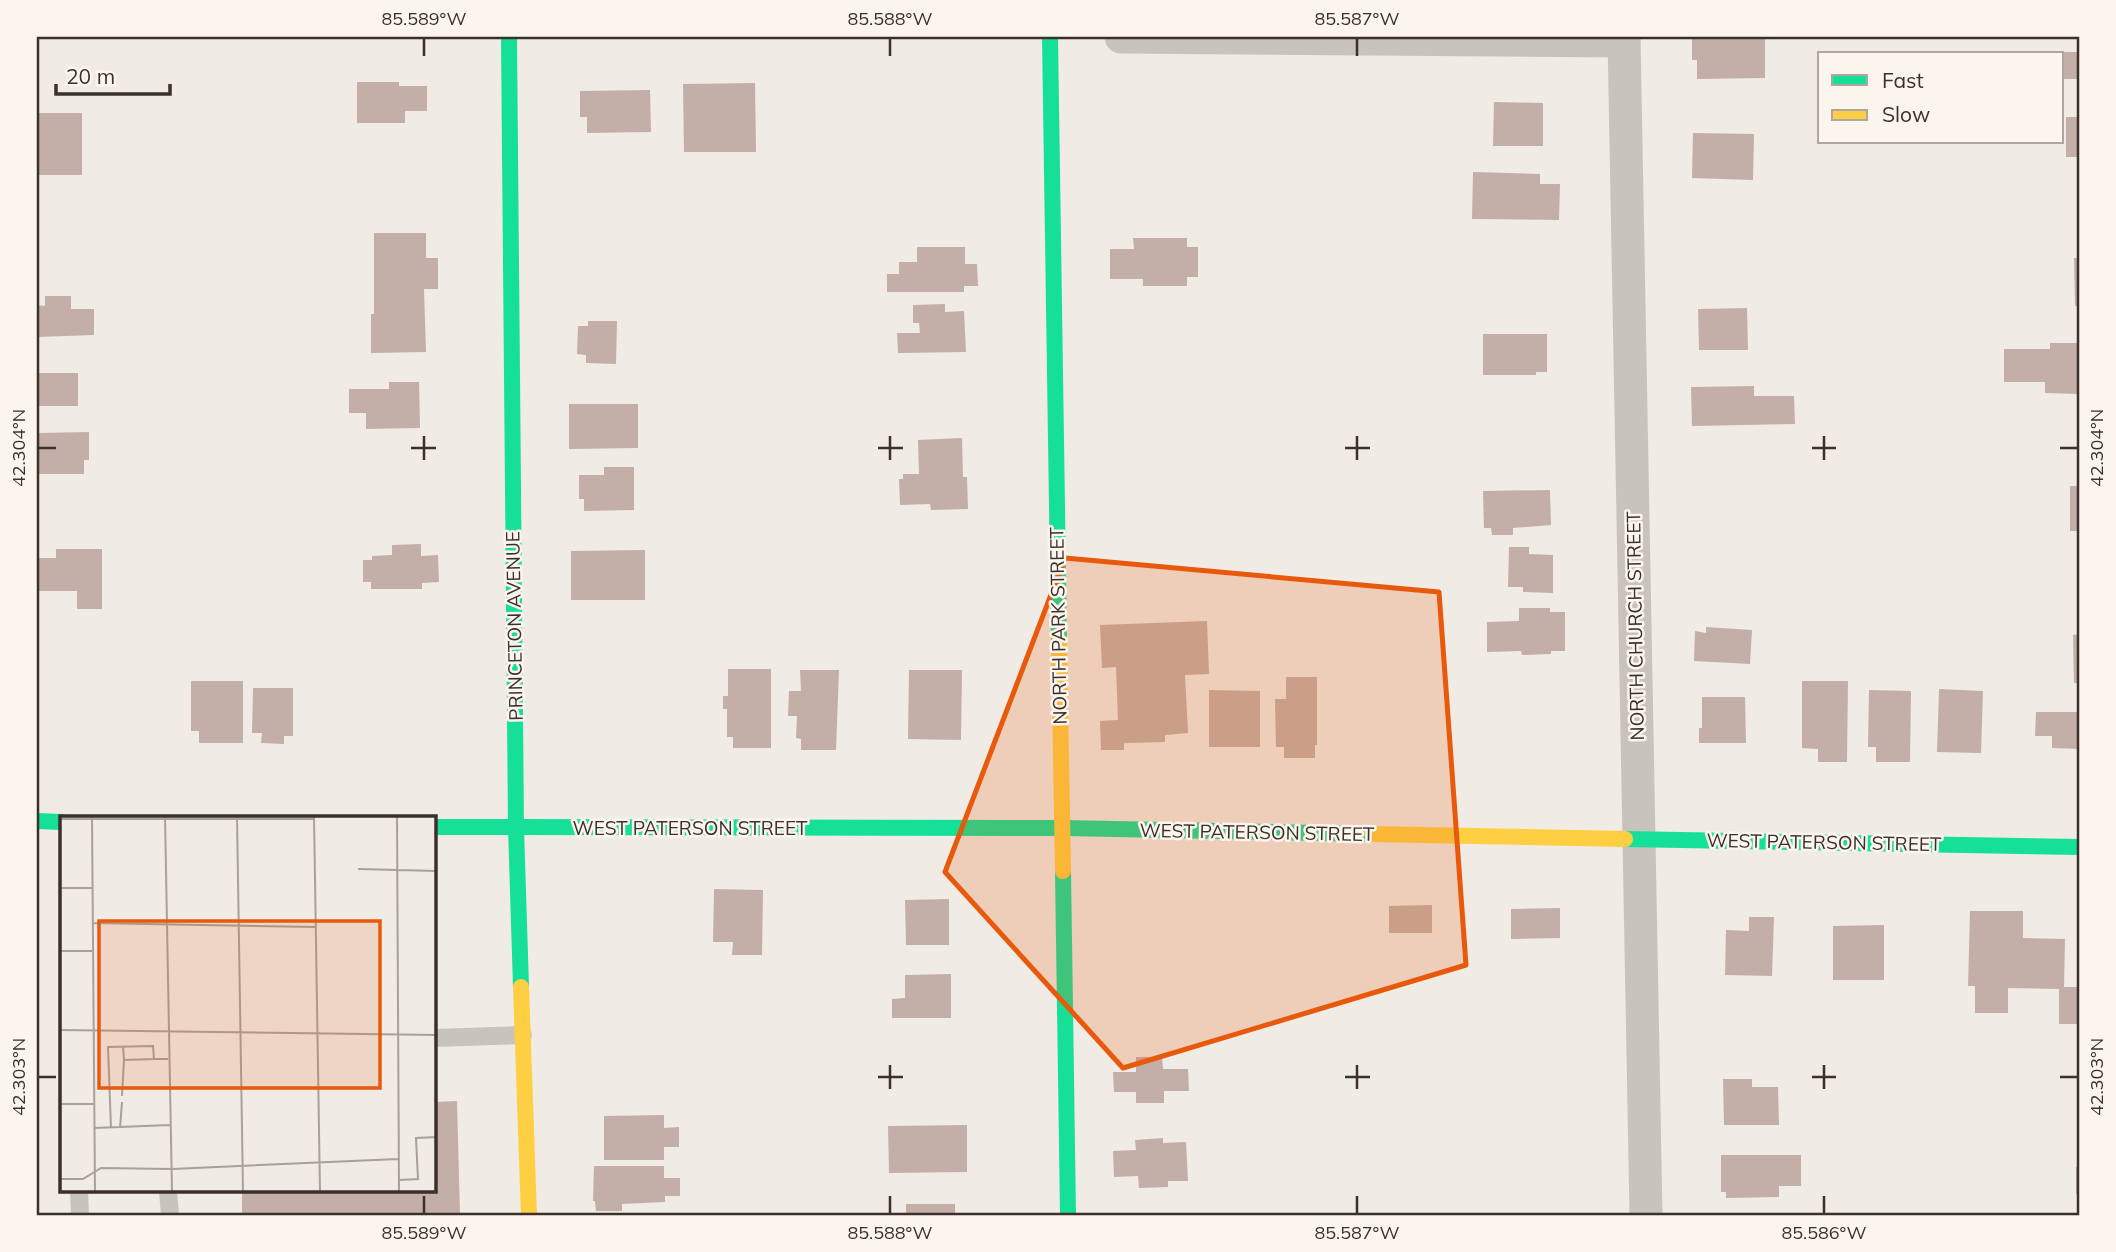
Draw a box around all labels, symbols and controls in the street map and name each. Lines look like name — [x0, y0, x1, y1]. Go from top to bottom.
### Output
text: 85.589°W — [381, 7, 467, 30]
text: 85.588°W — [847, 7, 933, 30]
text: 85.587°W — [1314, 7, 1400, 30]
scale bar — [56, 52, 170, 96]
legend — [1818, 52, 2064, 144]
text: 20 m — [66, 63, 115, 89]
text: Fast — [1882, 67, 1924, 93]
text: Slow — [1882, 101, 1930, 127]
text: 42.304°N — [7, 409, 30, 487]
text: 42.304°N — [2085, 409, 2108, 487]
street label: NORTH CHURCH STREET — [1621, 511, 1649, 741]
street label: NORTH PARK STREET — [1044, 527, 1072, 725]
street label: PRINCETON AVENUE — [500, 531, 528, 721]
inset map — [60, 816, 436, 1192]
street label: WEST PATERSON STREET — [573, 816, 808, 840]
street label: WEST PATERSON STREET — [1139, 818, 1375, 846]
street label: WEST PATERSON STREET — [1706, 828, 1942, 856]
text: 42.303°N — [7, 1038, 30, 1116]
text: 42.303°N — [2085, 1038, 2108, 1116]
text: 85.589°W — [381, 1221, 467, 1244]
text: 85.588°W — [847, 1221, 933, 1244]
text: 85.587°W — [1314, 1221, 1400, 1244]
text: 85.586°W — [1781, 1221, 1867, 1244]

